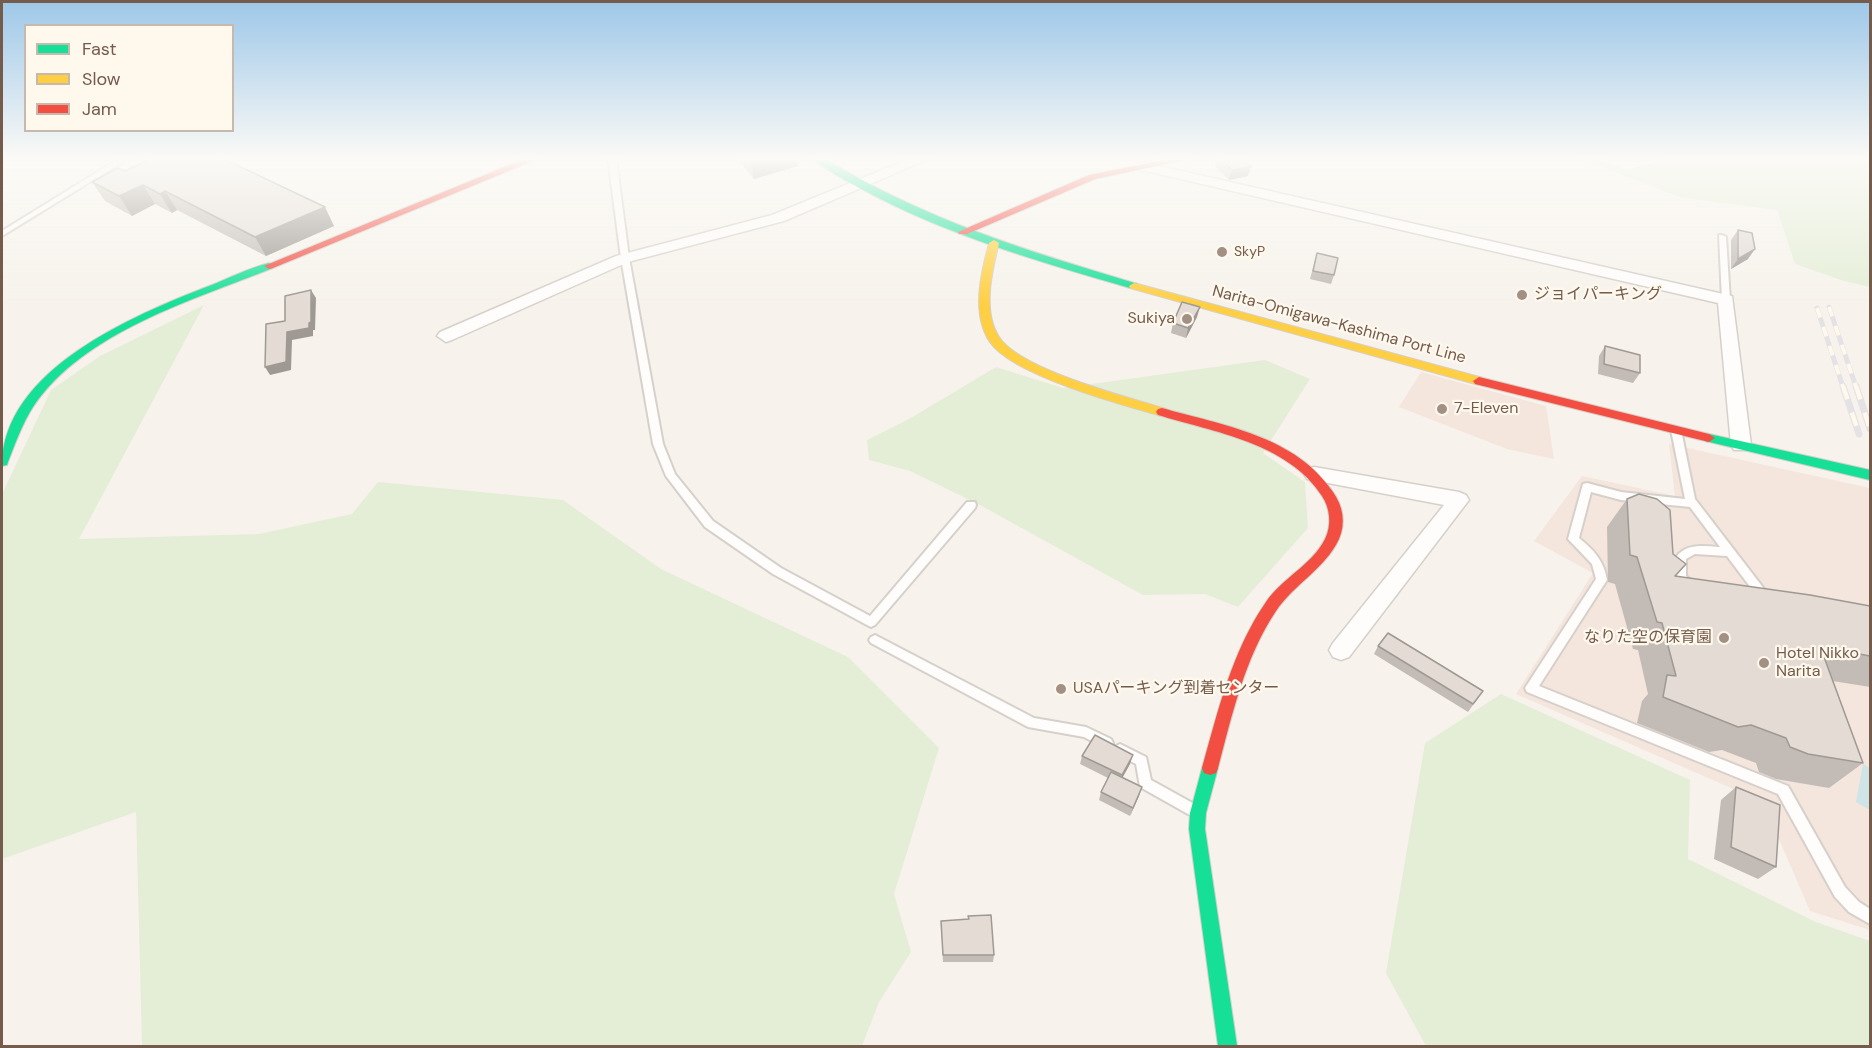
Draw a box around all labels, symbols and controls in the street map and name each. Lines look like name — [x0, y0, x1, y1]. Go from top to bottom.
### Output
legend — [24, 24, 234, 132]
text: Fast — [82, 37, 117, 61]
text: Slow — [82, 67, 121, 91]
text: Jam — [82, 97, 117, 121]
place label: SkyP — [1234, 244, 1265, 260]
marker: SkyP — [1215, 245, 1229, 259]
street label: Narita-Omigawa-Kashima Port Line — [1210, 282, 1468, 368]
place label: ジョイパーキング — [1534, 285, 1662, 305]
marker: ジョイパーキング — [1515, 288, 1529, 302]
place label: Sukiya — [1128, 309, 1175, 329]
marker: Sukiya — [1180, 312, 1194, 326]
place label: 7-Eleven — [1454, 399, 1518, 419]
marker: 7-Eleven — [1435, 402, 1449, 416]
place label: なりた空の保育園 — [1584, 628, 1712, 648]
marker: なりた空の保育園 — [1717, 631, 1731, 645]
place label: Hotel Nikko Narita — [1776, 644, 1859, 682]
marker: Hotel Nikko Narita — [1757, 656, 1771, 670]
place label: USAパーキング到着センター — [1073, 679, 1279, 699]
marker: USAパーキング到着センター — [1054, 682, 1068, 696]

